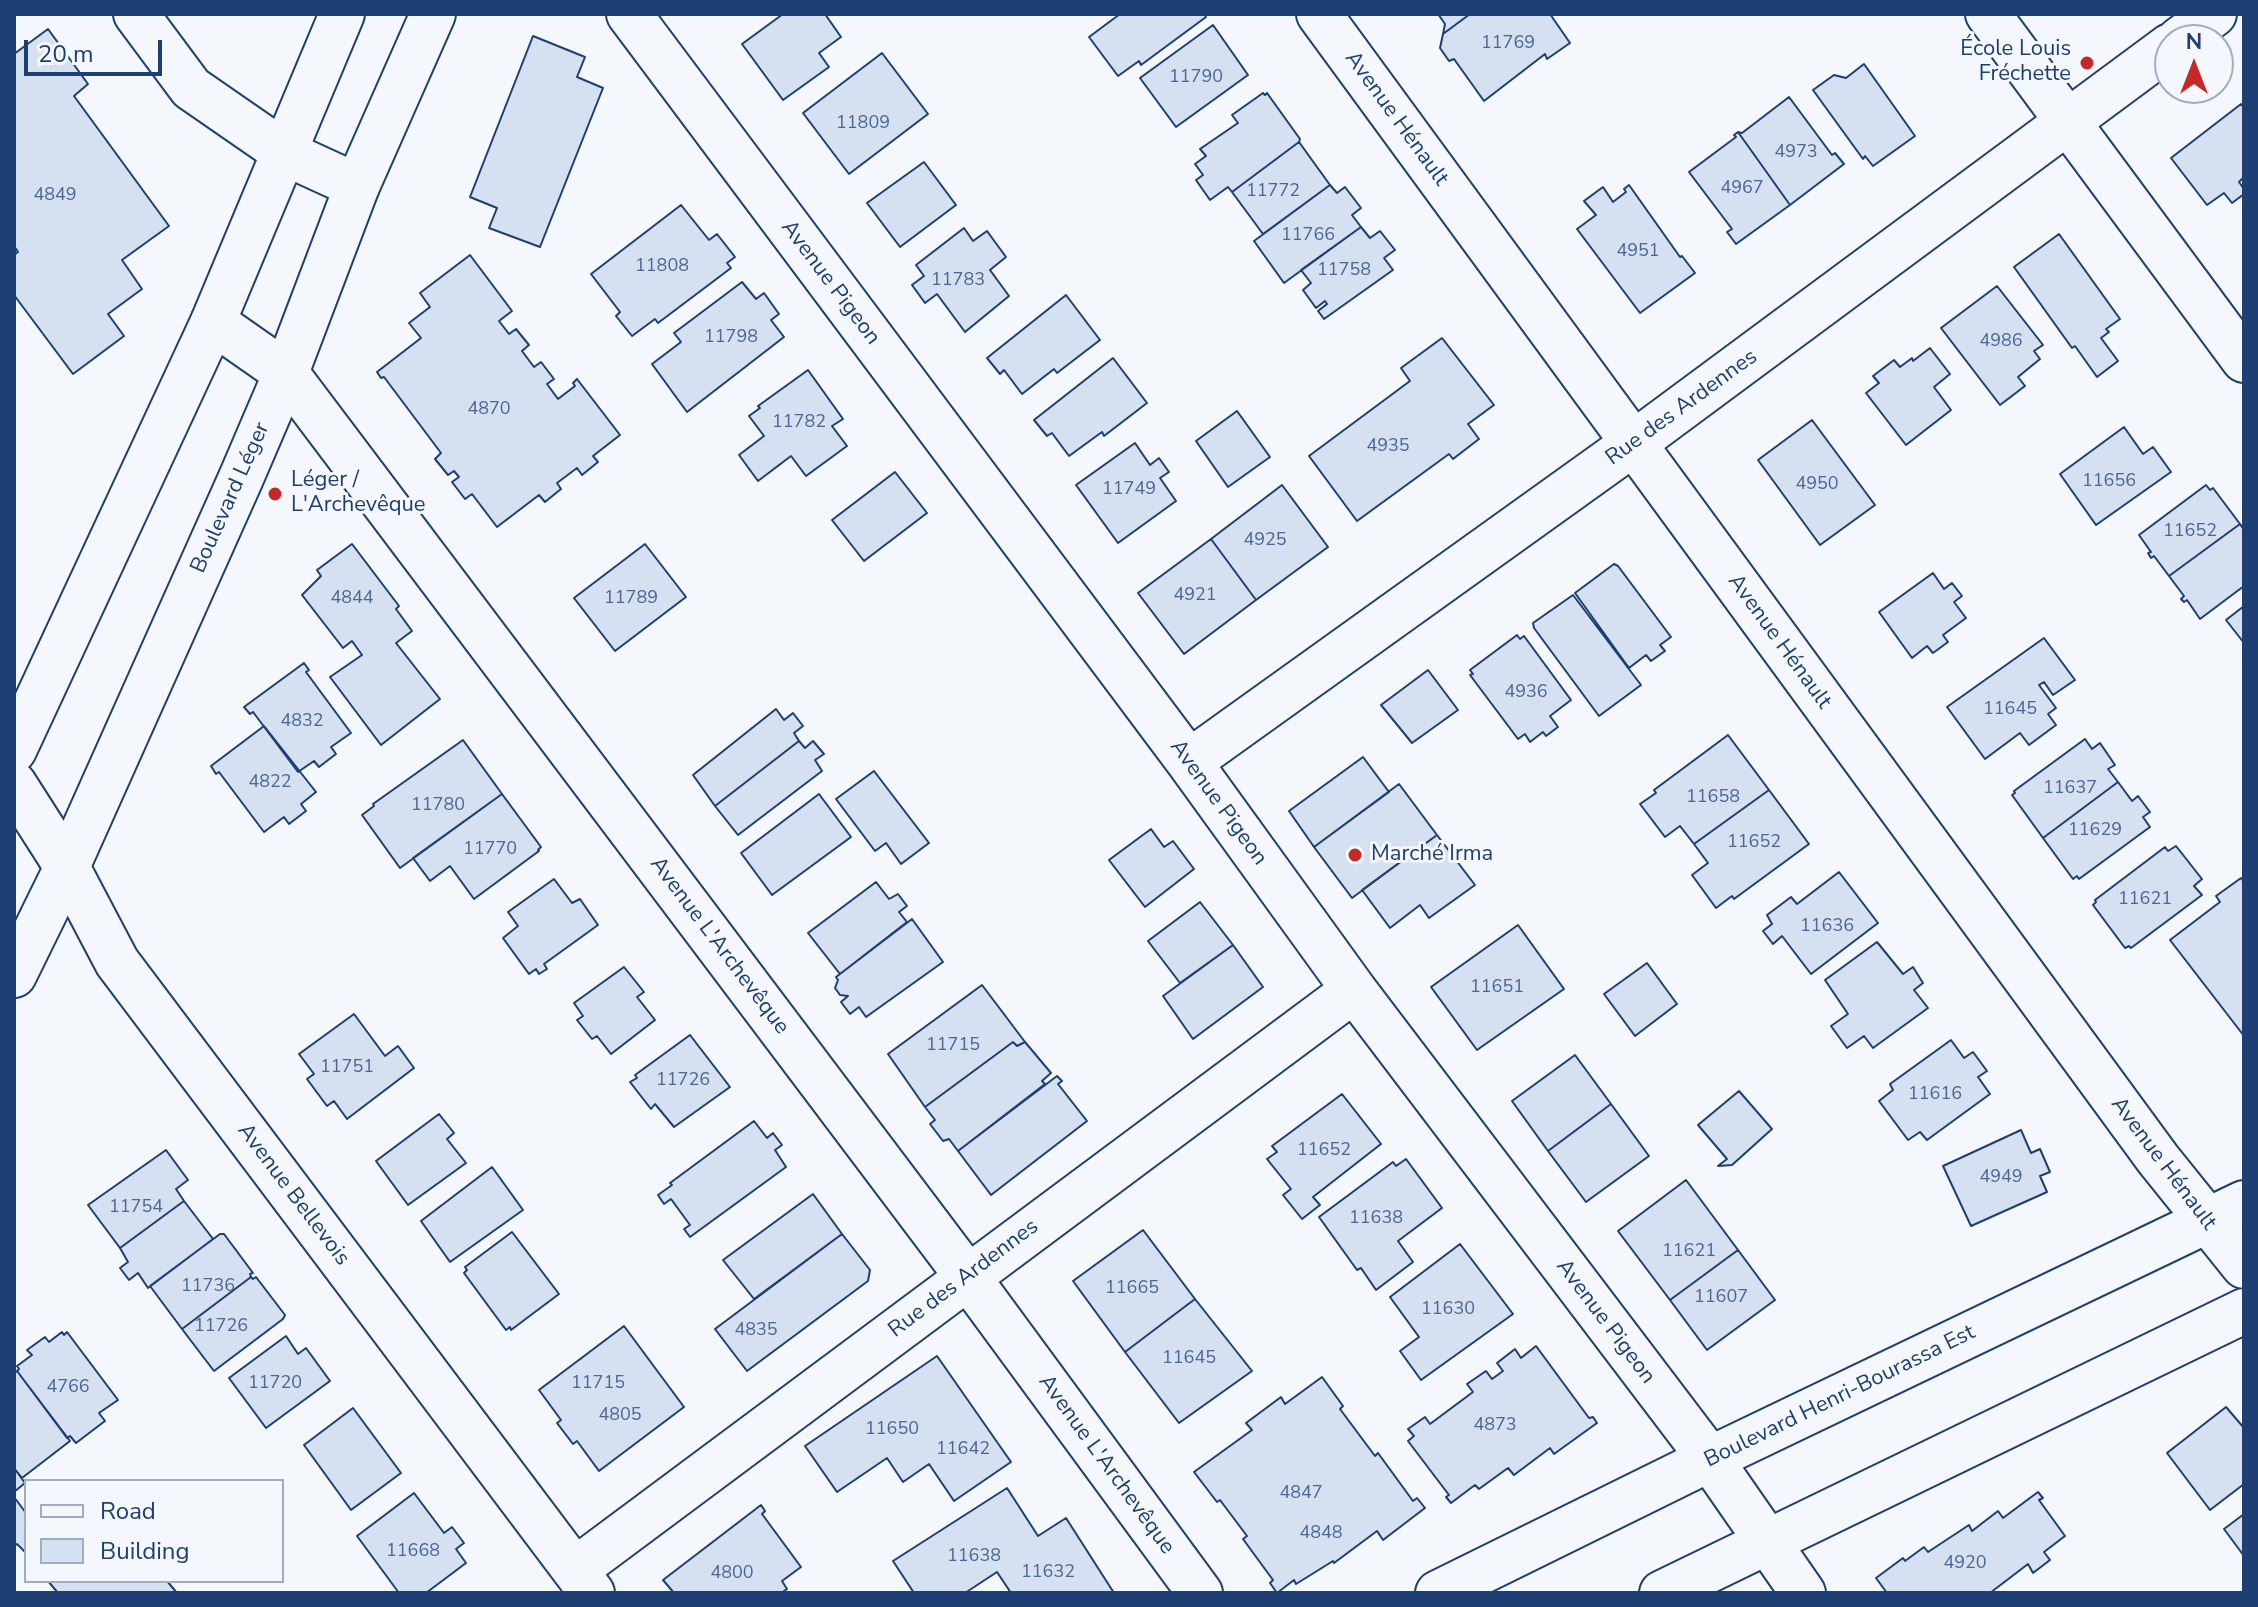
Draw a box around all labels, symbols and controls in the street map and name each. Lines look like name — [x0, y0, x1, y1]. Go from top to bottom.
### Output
scale bar — [28, 24, 166, 74]
north arrow — [2154, 24, 2234, 104]
text: N — [2186, 27, 2202, 57]
house number: 11769 — [1481, 33, 1535, 55]
place label: École Louis Fréchette — [1960, 37, 2071, 88]
text: 20 m — [38, 38, 94, 70]
street label: Avenue Hénault — [1338, 47, 1454, 191]
marker: École Louis Fréchette — [2078, 54, 2096, 72]
house number: 11790 — [1169, 67, 1223, 89]
house number: 11809 — [836, 113, 890, 135]
house number: 4973 — [1774, 142, 1818, 164]
house number: 4967 — [1720, 178, 1764, 200]
house number: 11772 — [1246, 181, 1300, 203]
house number: 4849 — [33, 185, 77, 207]
street label: Avenue Pigeon — [775, 216, 885, 350]
house number: 11766 — [1281, 225, 1335, 247]
house number: 4951 — [1616, 241, 1660, 263]
house number: 11808 — [635, 256, 689, 278]
house number: 11758 — [1317, 260, 1371, 282]
house number: 11783 — [931, 270, 985, 292]
house number: 11798 — [704, 327, 758, 349]
house number: 4986 — [1979, 331, 2023, 353]
street label: Rue des Ardennes — [1601, 344, 1763, 472]
house number: 4870 — [467, 399, 511, 421]
house number: 11782 — [772, 412, 826, 434]
street label: Boulevard Léger — [186, 418, 276, 578]
house number: 4935 — [1366, 436, 1410, 458]
place label: Léger / L'Archevêque — [291, 468, 426, 520]
house number: 11656 — [2082, 471, 2136, 493]
house number: 4950 — [1795, 474, 1839, 496]
house number: 11749 — [1102, 479, 1156, 501]
marker: Léger / L'Archevêque — [266, 485, 284, 503]
house number: 11652 — [2163, 521, 2217, 543]
house number: 4925 — [1243, 530, 1287, 552]
street label: Avenue Hénault — [1721, 570, 1837, 714]
house number: 4921 — [1173, 585, 1217, 607]
house number: 4844 — [330, 588, 374, 610]
house number: 11789 — [604, 588, 658, 610]
house number: 4936 — [1504, 682, 1548, 704]
house number: 11645 — [1983, 699, 2037, 721]
house number: 4832 — [280, 711, 324, 733]
street label: Avenue Pigeon — [1164, 735, 1272, 871]
house number: 4822 — [248, 772, 292, 794]
house number: 11637 — [2043, 778, 2097, 800]
house number: 11658 — [1686, 787, 1740, 809]
house number: 11780 — [411, 795, 465, 817]
house number: 11629 — [2068, 820, 2122, 842]
house number: 11652 — [1727, 832, 1781, 854]
house number: 11770 — [463, 839, 517, 861]
place label: Marché Irma — [1371, 842, 1493, 868]
marker: Marché Irma — [1346, 846, 1364, 864]
street label: Avenue L'Archevêque — [644, 852, 794, 1040]
house number: 11621 — [2118, 889, 2172, 911]
house number: 11636 — [1800, 916, 1854, 938]
house number: 11651 — [1470, 977, 1524, 999]
house number: 11715 — [926, 1035, 980, 1057]
house number: 11751 — [320, 1057, 374, 1079]
house number: 11726 — [656, 1070, 710, 1092]
house number: 11616 — [1908, 1084, 1962, 1106]
street label: Avenue Hénault — [2104, 1092, 2222, 1236]
street label: Avenue Bellevois — [231, 1119, 355, 1271]
house number: 11652 — [1297, 1140, 1351, 1162]
house number: 4949 — [1979, 1167, 2023, 1189]
house number: 11754 — [109, 1197, 163, 1219]
house number: 11638 — [1349, 1208, 1403, 1230]
street label: Rue des Ardennes — [884, 1214, 1044, 1344]
house number: 11621 — [1662, 1241, 1716, 1263]
street label: Avenue Pigeon — [1550, 1255, 1660, 1389]
house number: 11736 — [181, 1276, 235, 1298]
house number: 11665 — [1105, 1278, 1159, 1300]
house number: 11607 — [1694, 1287, 1748, 1309]
house number: 11630 — [1421, 1299, 1475, 1321]
house number: 11726 — [194, 1316, 248, 1338]
house number: 4835 — [734, 1320, 778, 1342]
street label: Boulevard Henri-Bourassa Est — [1700, 1320, 1980, 1474]
house number: 11645 — [1162, 1348, 1216, 1370]
street label: Avenue L'Archevêque — [1032, 1370, 1180, 1560]
house number: 11720 — [248, 1373, 302, 1395]
house number: 11715 — [571, 1373, 625, 1395]
house number: 4766 — [46, 1377, 90, 1399]
house number: 4805 — [598, 1405, 642, 1427]
house number: 4873 — [1473, 1415, 1517, 1437]
house number: 11650 — [865, 1419, 919, 1441]
house number: 11642 — [936, 1439, 990, 1461]
legend — [24, 1479, 284, 1583]
house number: 4847 — [1279, 1483, 1323, 1505]
text: Road — [100, 1495, 156, 1527]
house number: 4848 — [1299, 1523, 1343, 1545]
text: Building — [100, 1535, 190, 1567]
house number: 11668 — [386, 1541, 440, 1563]
house number: 11638 — [947, 1546, 1001, 1568]
house number: 4920 — [1943, 1553, 1987, 1575]
house number: 11632 — [1021, 1562, 1075, 1584]
house number: 4800 — [710, 1563, 754, 1585]

